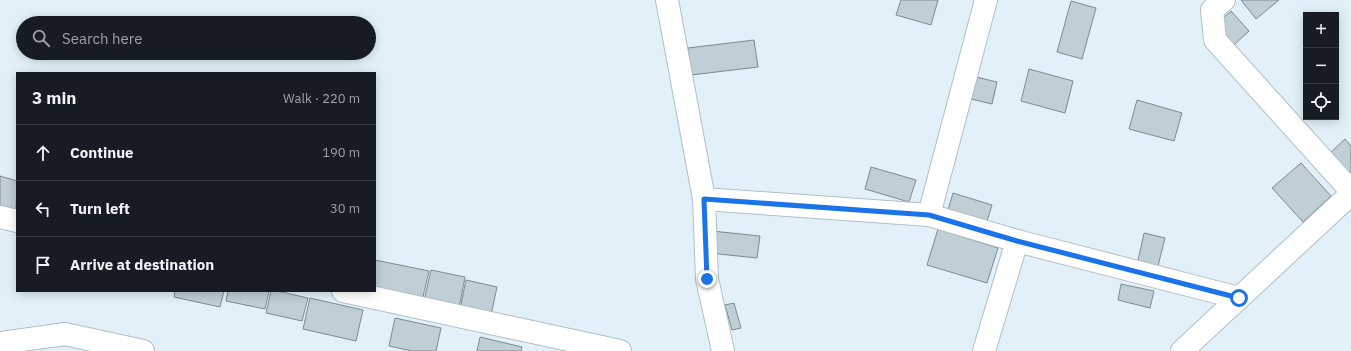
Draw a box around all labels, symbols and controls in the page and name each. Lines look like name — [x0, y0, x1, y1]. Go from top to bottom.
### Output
map controls — [1303, 12, 1339, 120]
button: + — [1303, 12, 1339, 48]
search box — [16, 16, 376, 60]
icon: search — [30, 27, 52, 49]
text: Search here — [62, 29, 142, 48]
button: − — [1303, 48, 1339, 84]
button: locate — [1303, 84, 1339, 120]
text: 3 min — [32, 87, 76, 109]
text: Walk · 220 m — [283, 90, 360, 107]
icon: ahead — [32, 142, 54, 164]
text: Continue — [70, 143, 134, 162]
text: 190 m — [322, 144, 360, 161]
icon: left — [32, 198, 54, 220]
text: Turn left — [70, 199, 130, 218]
text: 30 m — [330, 200, 360, 217]
icon: arrive — [32, 254, 54, 276]
text: Arrive at destination — [70, 255, 214, 274]
route end — [698, 270, 716, 288]
route start — [1230, 289, 1248, 307]

